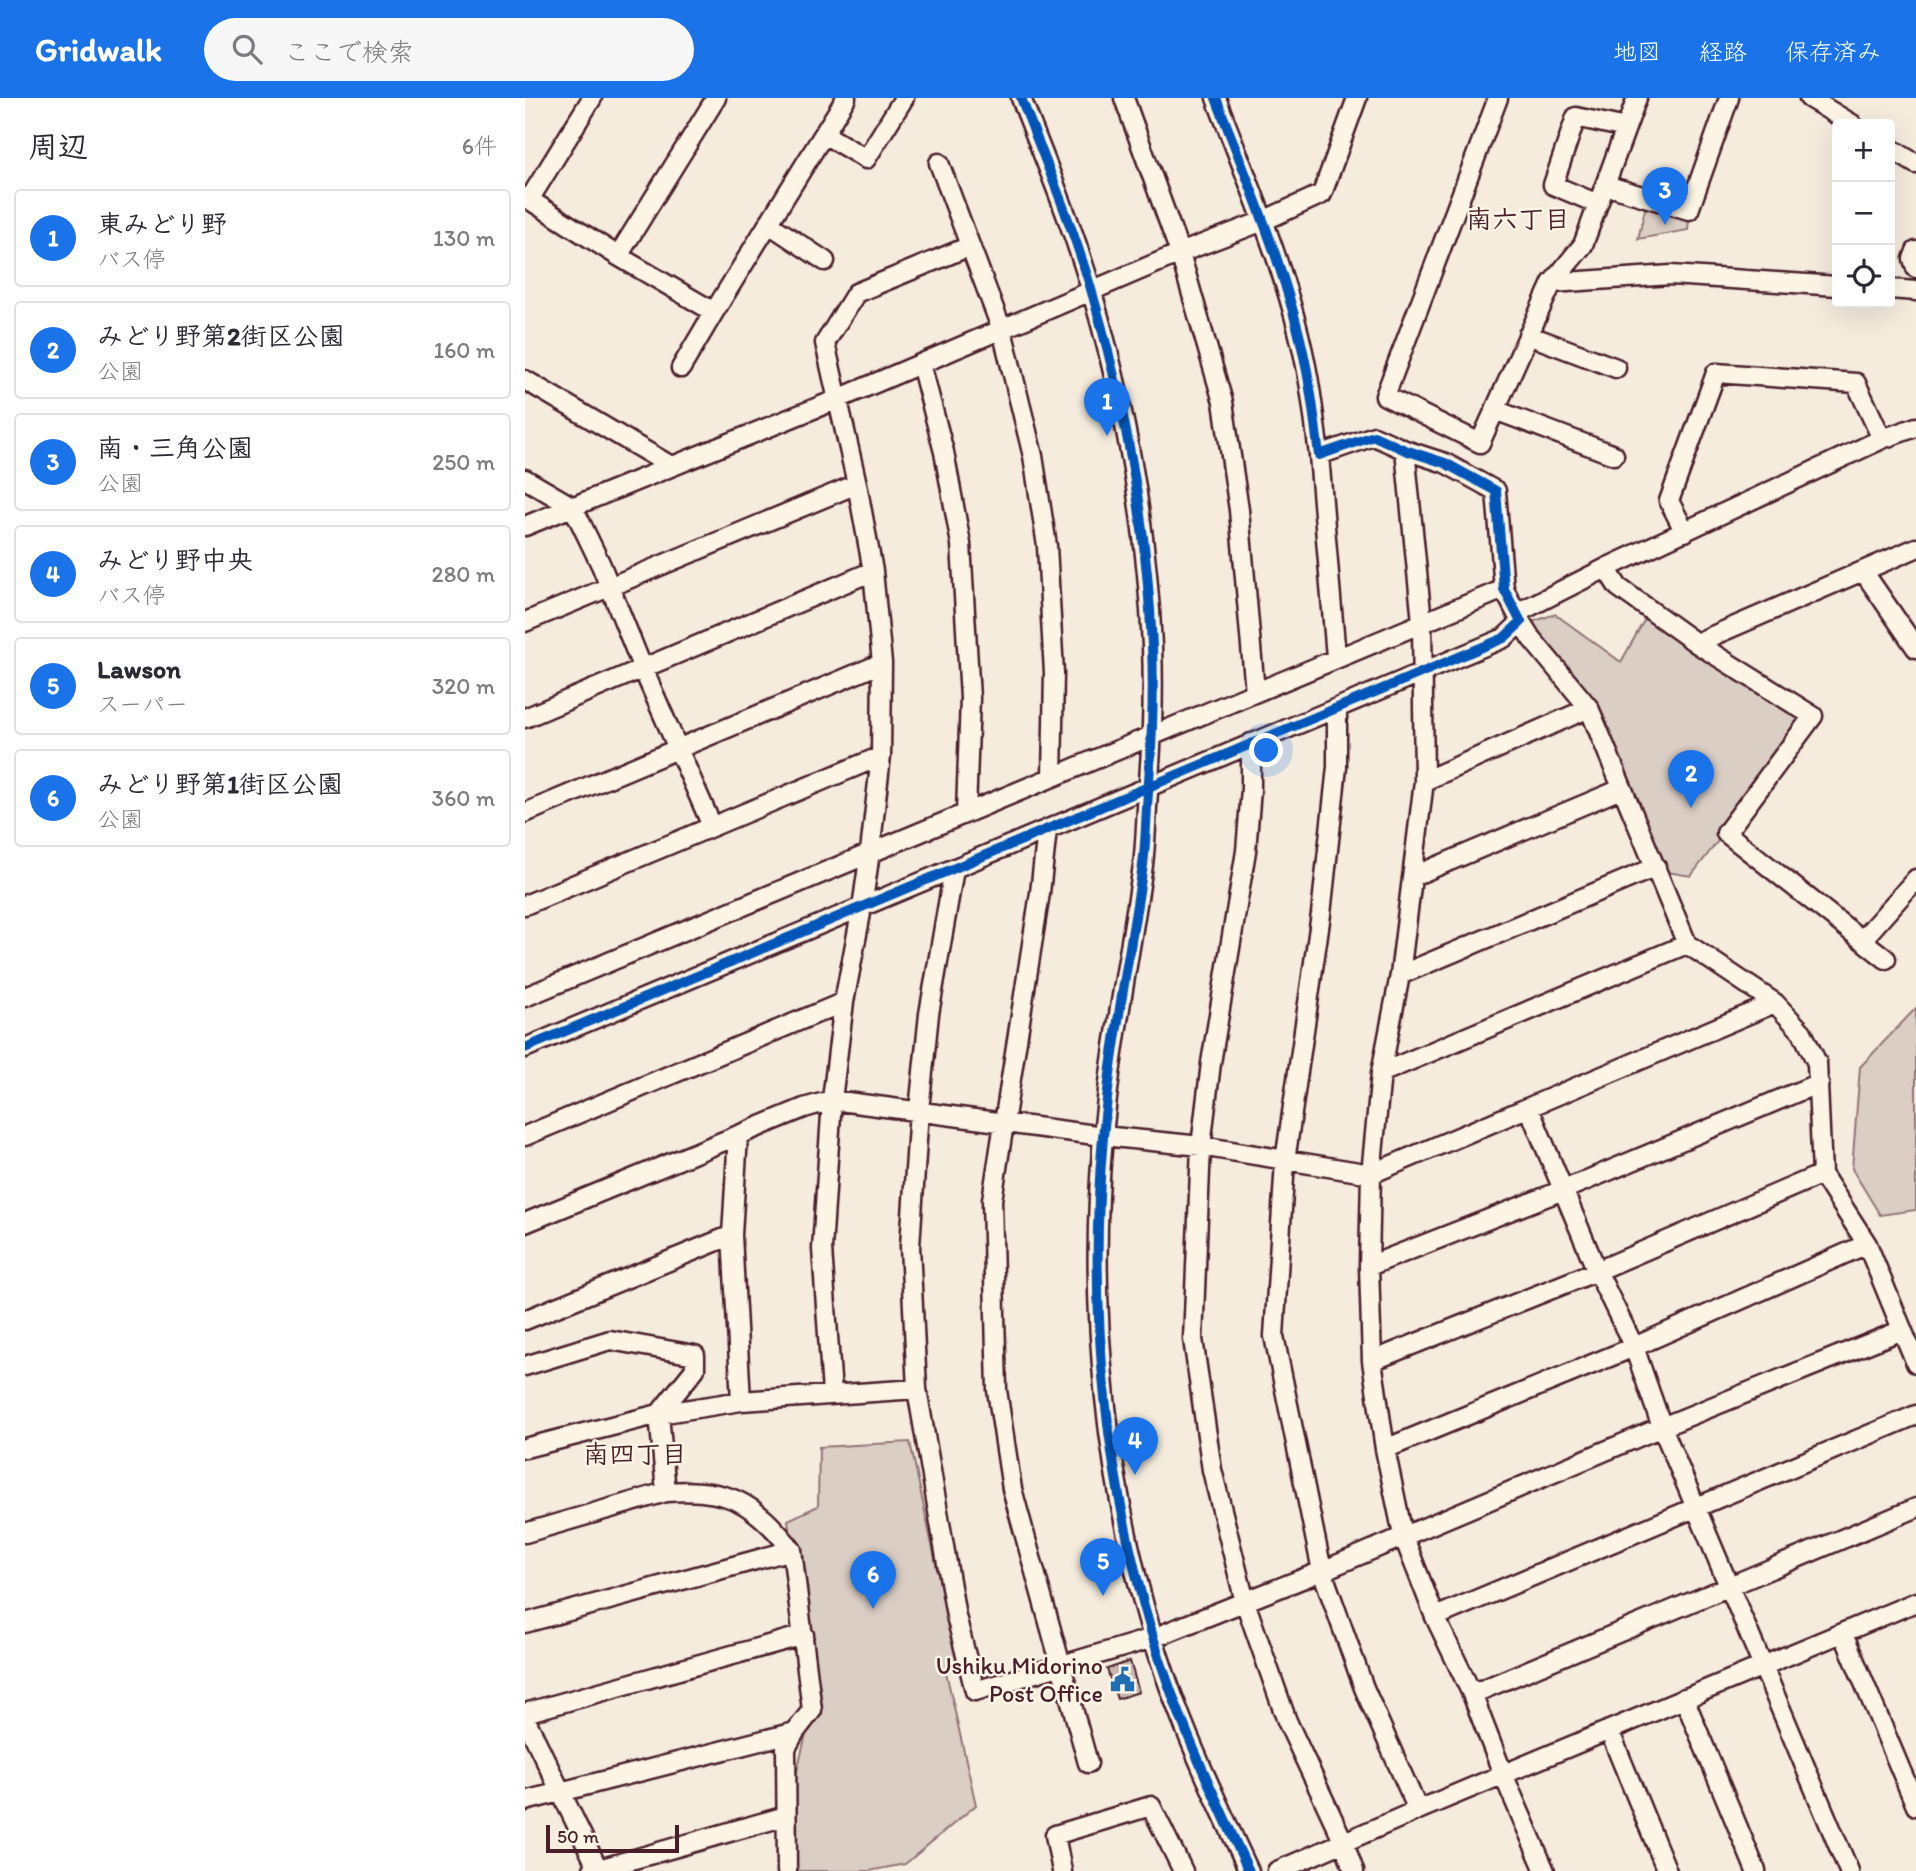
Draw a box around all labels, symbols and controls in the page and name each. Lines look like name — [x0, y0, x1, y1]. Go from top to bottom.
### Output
search box — [204, 18, 694, 81]
text: Gridwalk — [35, 30, 162, 69]
icon: search — [228, 30, 266, 68]
text: ここで検索 — [284, 36, 414, 68]
text: 地図 — [1613, 37, 1661, 66]
text: 経路 — [1699, 37, 1747, 66]
text: 保存済み — [1785, 37, 1881, 66]
map controls — [1832, 119, 1895, 308]
button: + — [1832, 119, 1895, 182]
text: 周辺 — [28, 128, 88, 165]
text: 6件 — [462, 132, 497, 160]
pin: 3 — [1642, 167, 1688, 225]
button: − — [1832, 182, 1895, 245]
district label: 南六丁目 — [1466, 203, 1570, 235]
text: 東みどり野 — [97, 208, 227, 240]
text: 1 — [48, 224, 58, 252]
text: 130 m — [433, 224, 495, 252]
text: バス停 — [97, 245, 166, 273]
button: locate — [1832, 245, 1895, 308]
text: みどり野第2街区公園 — [97, 320, 345, 352]
text: 2 — [47, 336, 59, 364]
text: 160 m — [433, 336, 495, 364]
text: 公園 — [97, 357, 143, 385]
pin: 1 — [1084, 378, 1130, 436]
text: 南・三角公園 — [97, 432, 253, 464]
text: 3 — [47, 448, 59, 476]
text: 250 m — [432, 448, 495, 476]
text: 公園 — [97, 469, 143, 497]
text: みどり野中央 — [97, 544, 253, 576]
text: 4 — [46, 560, 60, 588]
text: 280 m — [432, 560, 495, 588]
text: バス停 — [97, 581, 166, 609]
text: Lawson — [97, 653, 181, 685]
text: 5 — [47, 672, 59, 700]
text: 320 m — [432, 672, 495, 700]
text: スーパー — [97, 690, 188, 718]
your location — [1249, 733, 1283, 767]
pin: 2 — [1668, 750, 1714, 808]
text: みどり野第1街区公園 — [97, 768, 343, 800]
text: 6 — [47, 784, 59, 812]
text: 360 m — [432, 784, 495, 812]
text: 公園 — [97, 805, 143, 833]
pin: 4 — [1112, 1417, 1158, 1475]
district label: 南四丁目 — [583, 1438, 687, 1470]
pin: 5 — [1080, 1538, 1126, 1596]
pin: 6 — [850, 1551, 896, 1609]
place label: Ushiku Midorino Post Office — [936, 1651, 1103, 1708]
public building icon: Ushiku Midorino Post Office — [1109, 1666, 1137, 1694]
scale bar — [546, 1822, 679, 1854]
text: 50 m — [557, 1825, 599, 1848]

